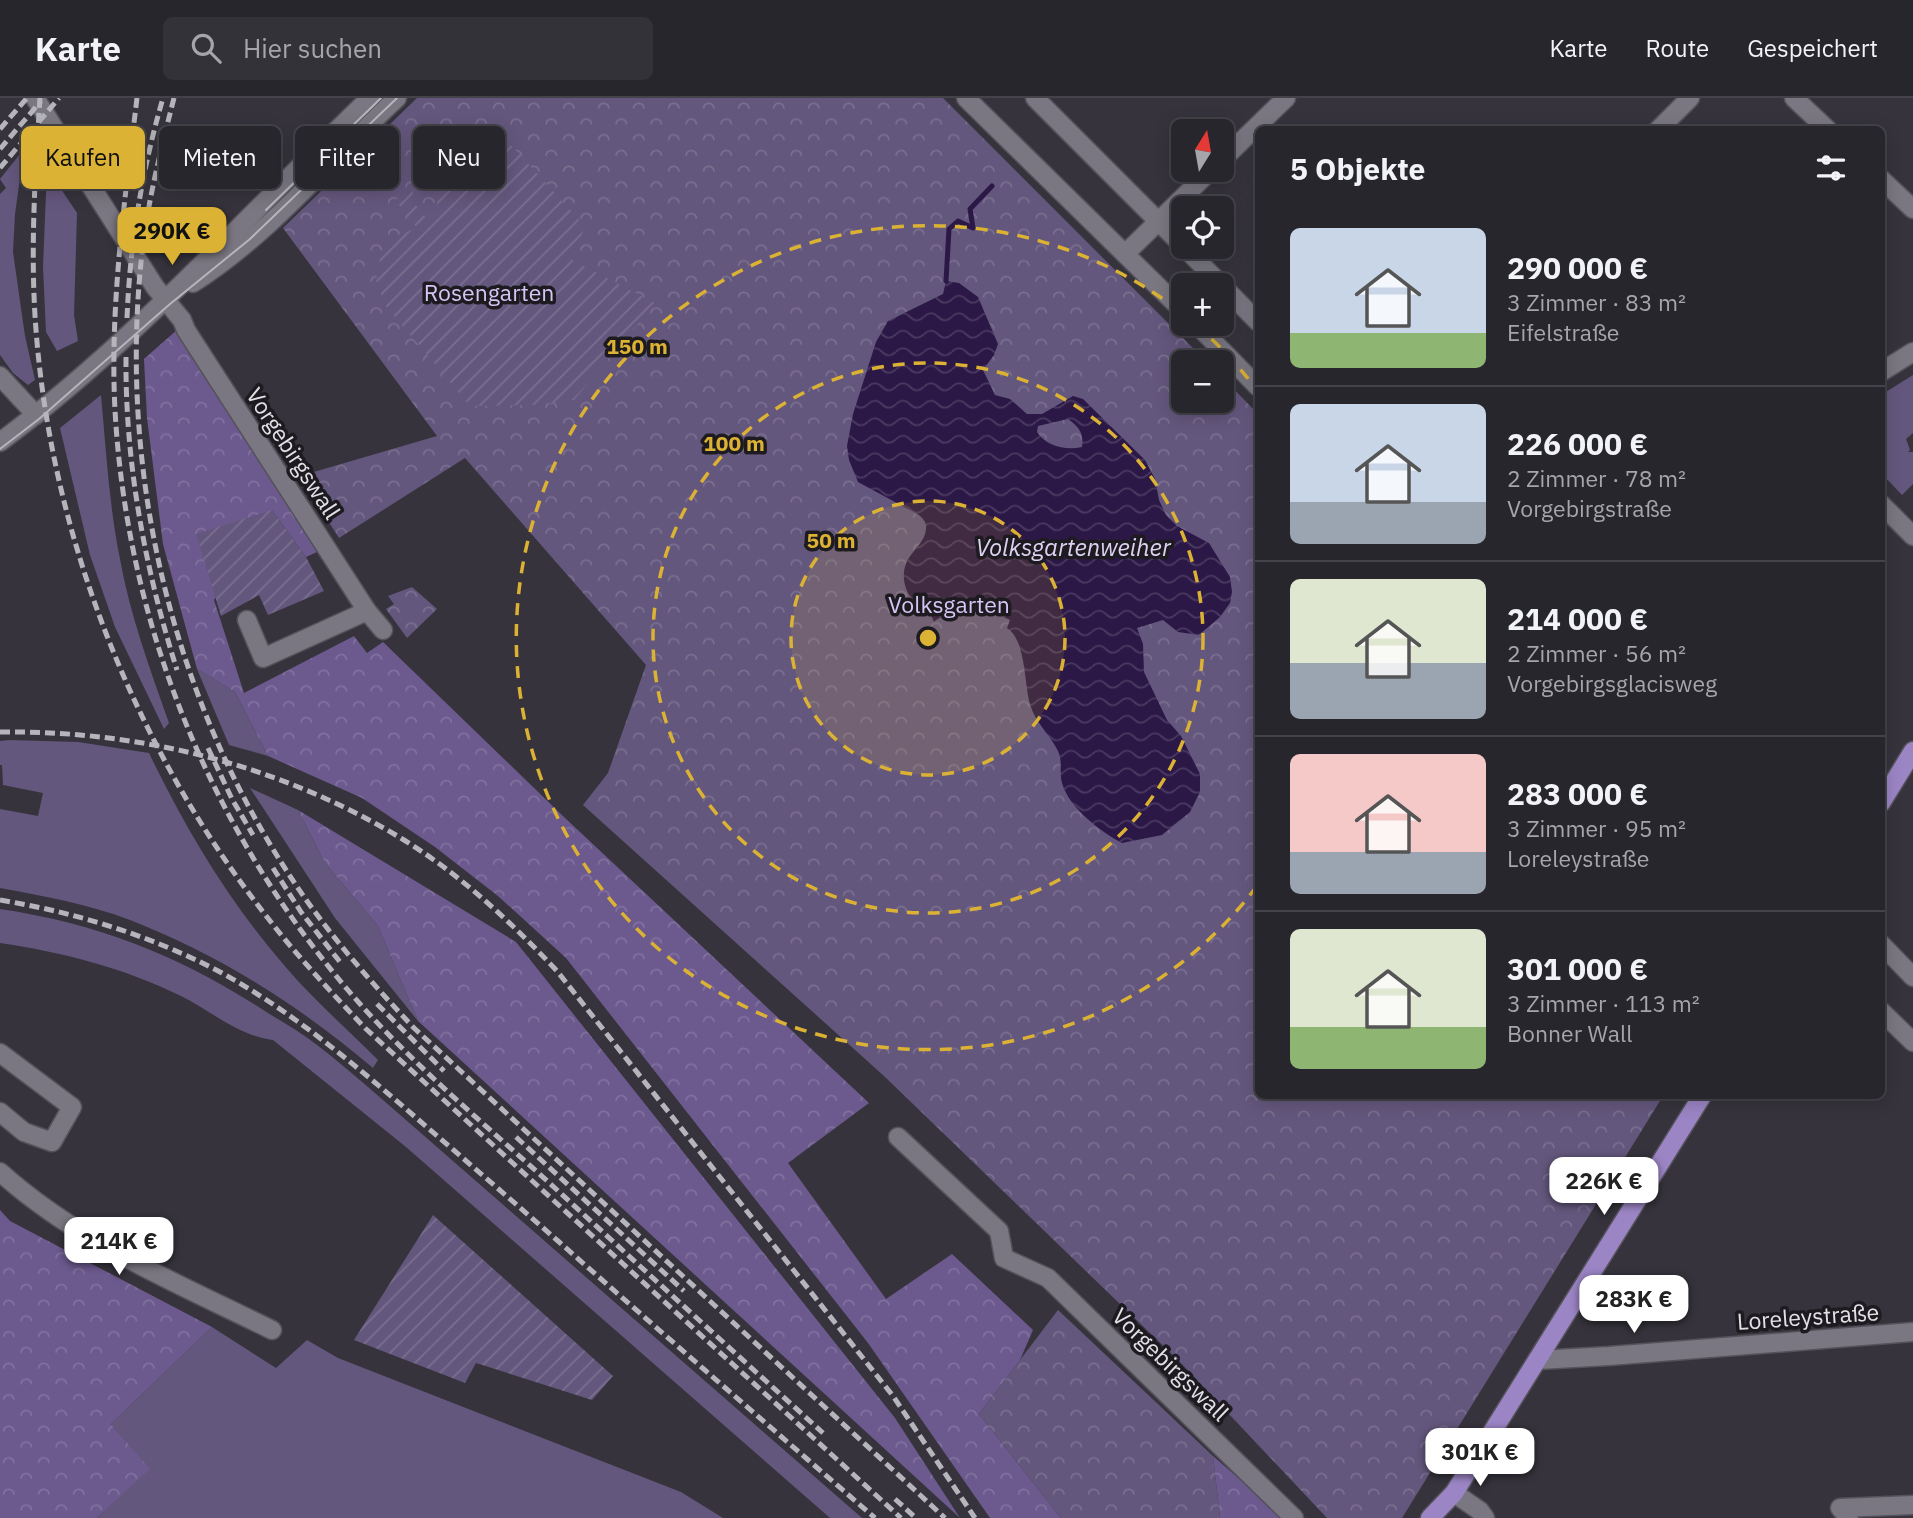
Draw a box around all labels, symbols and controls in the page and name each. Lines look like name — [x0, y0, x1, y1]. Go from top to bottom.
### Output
search box — [163, 17, 653, 80]
text: Karte — [35, 27, 121, 70]
icon: search — [187, 29, 225, 67]
text: Hier suchen — [243, 31, 382, 65]
text: Karte — [1549, 32, 1608, 64]
text: Route — [1646, 32, 1709, 64]
text: Gespeichert — [1747, 32, 1878, 64]
north arrow — [1171, 119, 1234, 182]
map controls — [1171, 119, 1234, 413]
chip: Kaufen — [21, 126, 145, 189]
chip: Mieten — [159, 126, 281, 189]
chip: Filter — [295, 126, 399, 189]
chip: Neu — [413, 126, 505, 189]
text: 5 Objekte — [1290, 149, 1425, 188]
icon: filters — [1812, 149, 1850, 187]
button: locate — [1171, 196, 1234, 259]
pin: 290K € — [115, 208, 229, 267]
text: 290K € — [133, 215, 211, 245]
text: 290 000 € — [1507, 248, 1648, 287]
icon: home — [1346, 256, 1430, 340]
button: + — [1171, 273, 1234, 336]
park label: Rosengarten — [424, 277, 554, 307]
text: 3 Zimmer · 83 m² — [1507, 287, 1686, 317]
text: Eifelstraße — [1507, 317, 1620, 347]
text: 150 m — [606, 332, 668, 360]
button: − — [1171, 350, 1234, 413]
street label: Vorgebirgswall — [240, 381, 348, 525]
text: 226 000 € — [1507, 424, 1648, 463]
text: 100 m — [703, 429, 765, 457]
icon: home — [1346, 432, 1430, 516]
text: 2 Zimmer · 78 m² — [1507, 463, 1686, 493]
text: Vorgebirgstraße — [1507, 493, 1672, 523]
text: 50 m — [807, 526, 855, 554]
water label: Volksgartenweiher — [975, 531, 1172, 563]
park label: Volksgarten — [888, 589, 1010, 619]
text: 214 000 € — [1507, 599, 1648, 638]
icon: home — [1346, 607, 1430, 691]
centre of rings — [916, 626, 940, 650]
text: 2 Zimmer · 56 m² — [1507, 638, 1686, 668]
text: Vorgebirgsglacisweg — [1507, 668, 1717, 698]
text: 283 000 € — [1507, 774, 1648, 813]
icon: home — [1346, 782, 1430, 866]
text: 3 Zimmer · 95 m² — [1507, 813, 1686, 843]
text: Loreleystraße — [1507, 843, 1649, 873]
text: 301 000 € — [1507, 949, 1648, 988]
icon: home — [1346, 957, 1430, 1041]
text: 3 Zimmer · 113 m² — [1507, 988, 1700, 1018]
text: Bonner Wall — [1507, 1018, 1632, 1048]
pin: 226K € — [1547, 1158, 1661, 1217]
text: 226K € — [1565, 1165, 1643, 1195]
pin: 214K € — [62, 1218, 176, 1277]
text: 214K € — [80, 1225, 158, 1255]
pin: 283K € — [1577, 1276, 1691, 1335]
text: 283K € — [1595, 1283, 1673, 1313]
street label: Loreleystraße — [1736, 1296, 1880, 1336]
street label: Vorgebirgswall — [1106, 1301, 1236, 1427]
pin: 301K € — [1423, 1428, 1537, 1488]
text: 301K € — [1441, 1436, 1519, 1466]

